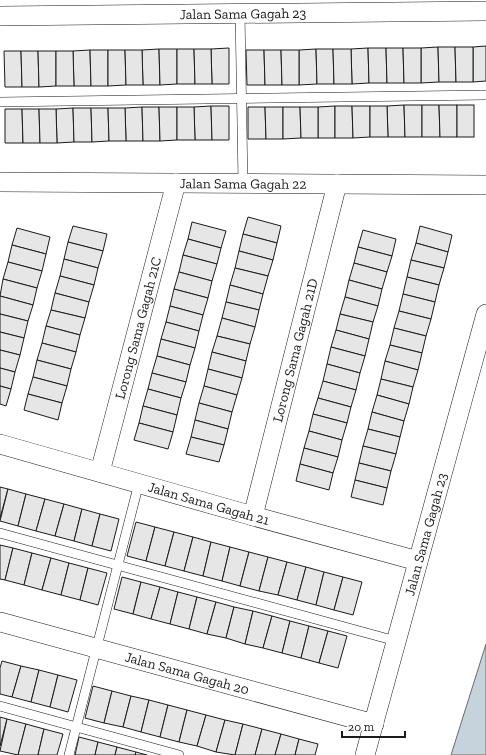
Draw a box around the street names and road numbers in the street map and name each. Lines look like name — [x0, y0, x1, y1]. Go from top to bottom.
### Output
street label: Jalan Sama Gagah 23 — [180, 5, 307, 23]
street label: Jalan Sama Gagah 22 — [179, 175, 307, 193]
street label: Lorong Sama Gagah 21C — [112, 255, 165, 401]
street label: Lorong Sama Gagah 21D — [269, 277, 322, 424]
street label: Jalan Sama Gagah 23 — [401, 471, 451, 598]
street label: Jalan Sama Gagah 21 — [146, 479, 272, 529]
street label: Jalan Sama Gagah 20 — [123, 649, 251, 699]

